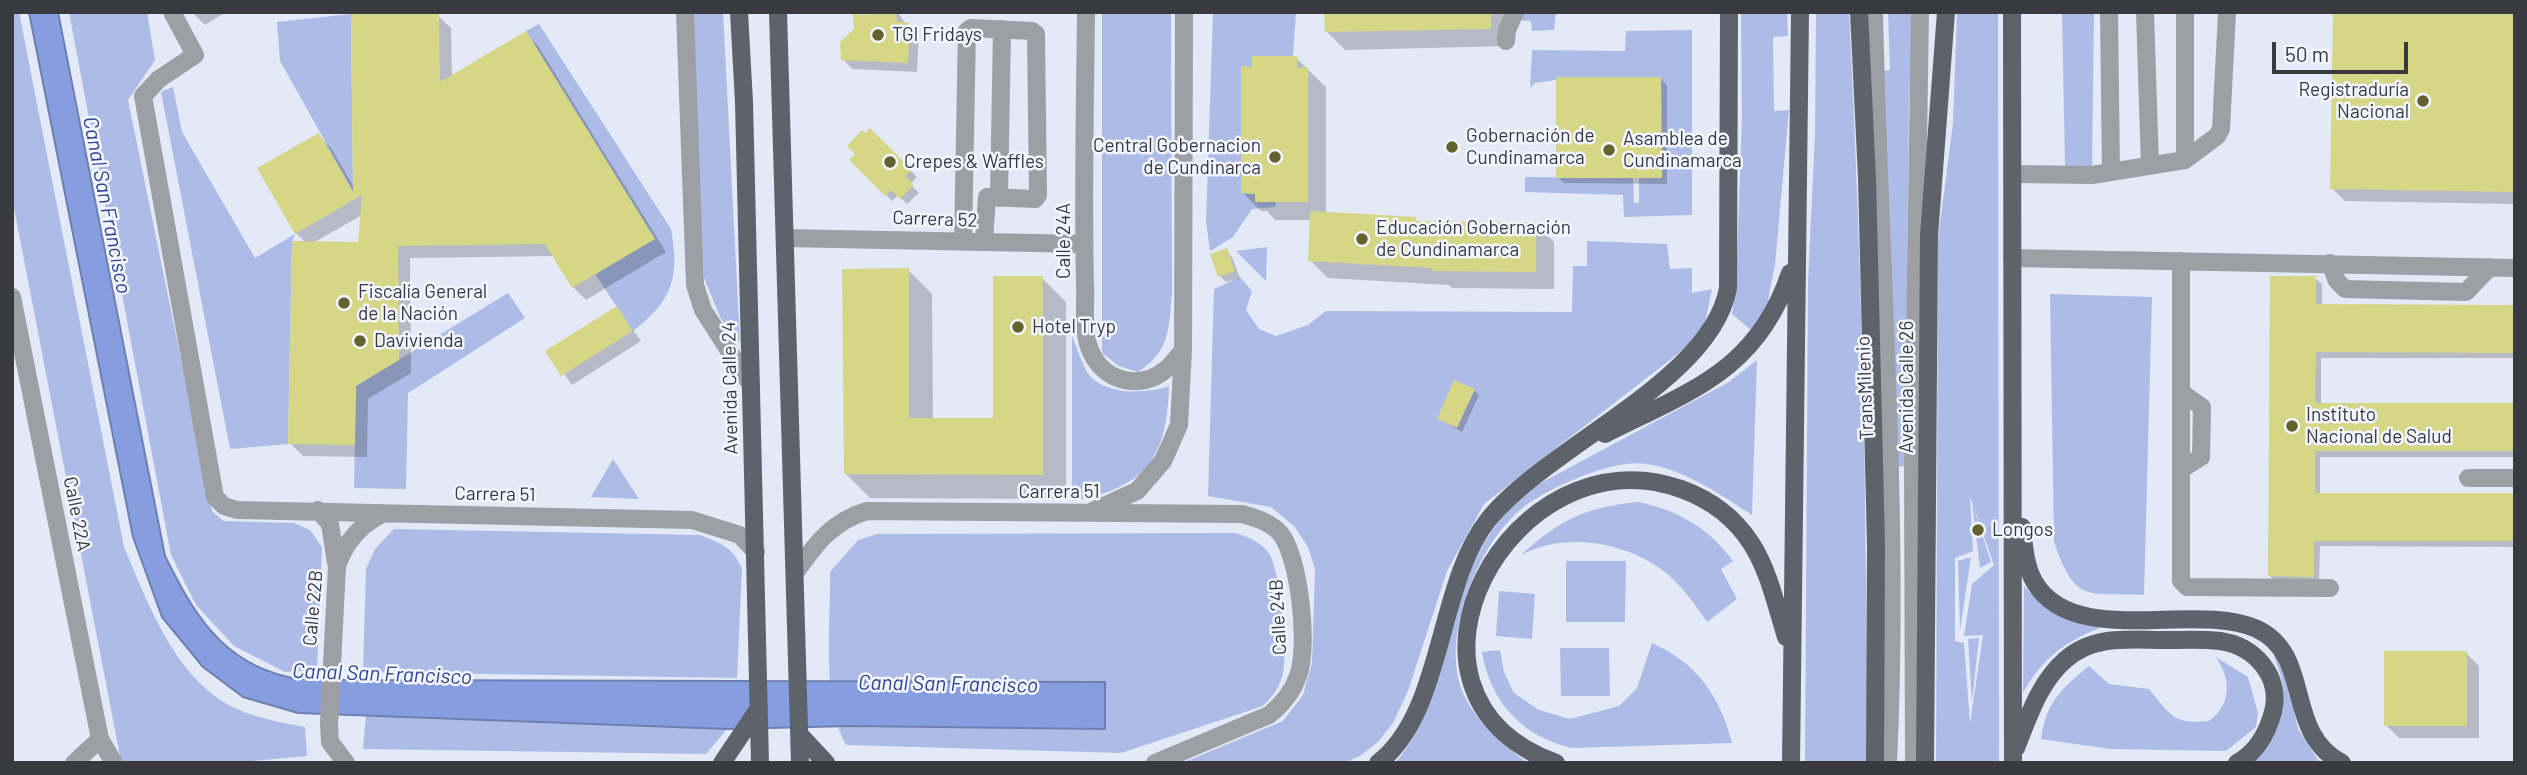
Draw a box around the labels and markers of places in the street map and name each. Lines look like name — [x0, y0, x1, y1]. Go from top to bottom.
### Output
place label: TGI Fridays — [892, 24, 982, 46]
marker: TGI Fridays — [870, 27, 886, 43]
place label: Registraduría Nacional — [2298, 79, 2409, 123]
marker: Registraduría Nacional — [2415, 93, 2431, 109]
place label: Gobernación de Cundinamarca — [1466, 125, 1595, 169]
place label: Asamblea de Cundinamarca — [1623, 128, 1742, 172]
place label: Central Gobernacion de Cundinarca — [1093, 135, 1261, 179]
marker: Gobernación de Cundinamarca — [1444, 139, 1460, 155]
marker: Asamblea de Cundinamarca — [1601, 142, 1617, 158]
marker: Central Gobernacion de Cundinarca — [1267, 149, 1283, 165]
place label: Crepes & Waffles — [904, 151, 1044, 173]
marker: Crepes & Waffles — [882, 154, 898, 170]
place label: Educación Gobernación de Cundinamarca — [1376, 217, 1571, 261]
marker: Educación Gobernación de Cundinamarca — [1354, 231, 1370, 247]
place label: Fiscalía General de la Nación — [358, 281, 487, 325]
marker: Fiscalía General de la Nación — [336, 295, 352, 311]
place label: Hotel Tryp — [1032, 316, 1116, 338]
marker: Hotel Tryp — [1010, 319, 1026, 335]
place label: Davivienda — [374, 330, 463, 352]
marker: Davivienda — [352, 333, 368, 349]
place label: Instituto Nacional de Salud — [2306, 404, 2452, 448]
marker: Instituto Nacional de Salud — [2284, 418, 2300, 434]
place label: Longos — [1992, 519, 2053, 541]
marker: Longos — [1970, 522, 1986, 538]

